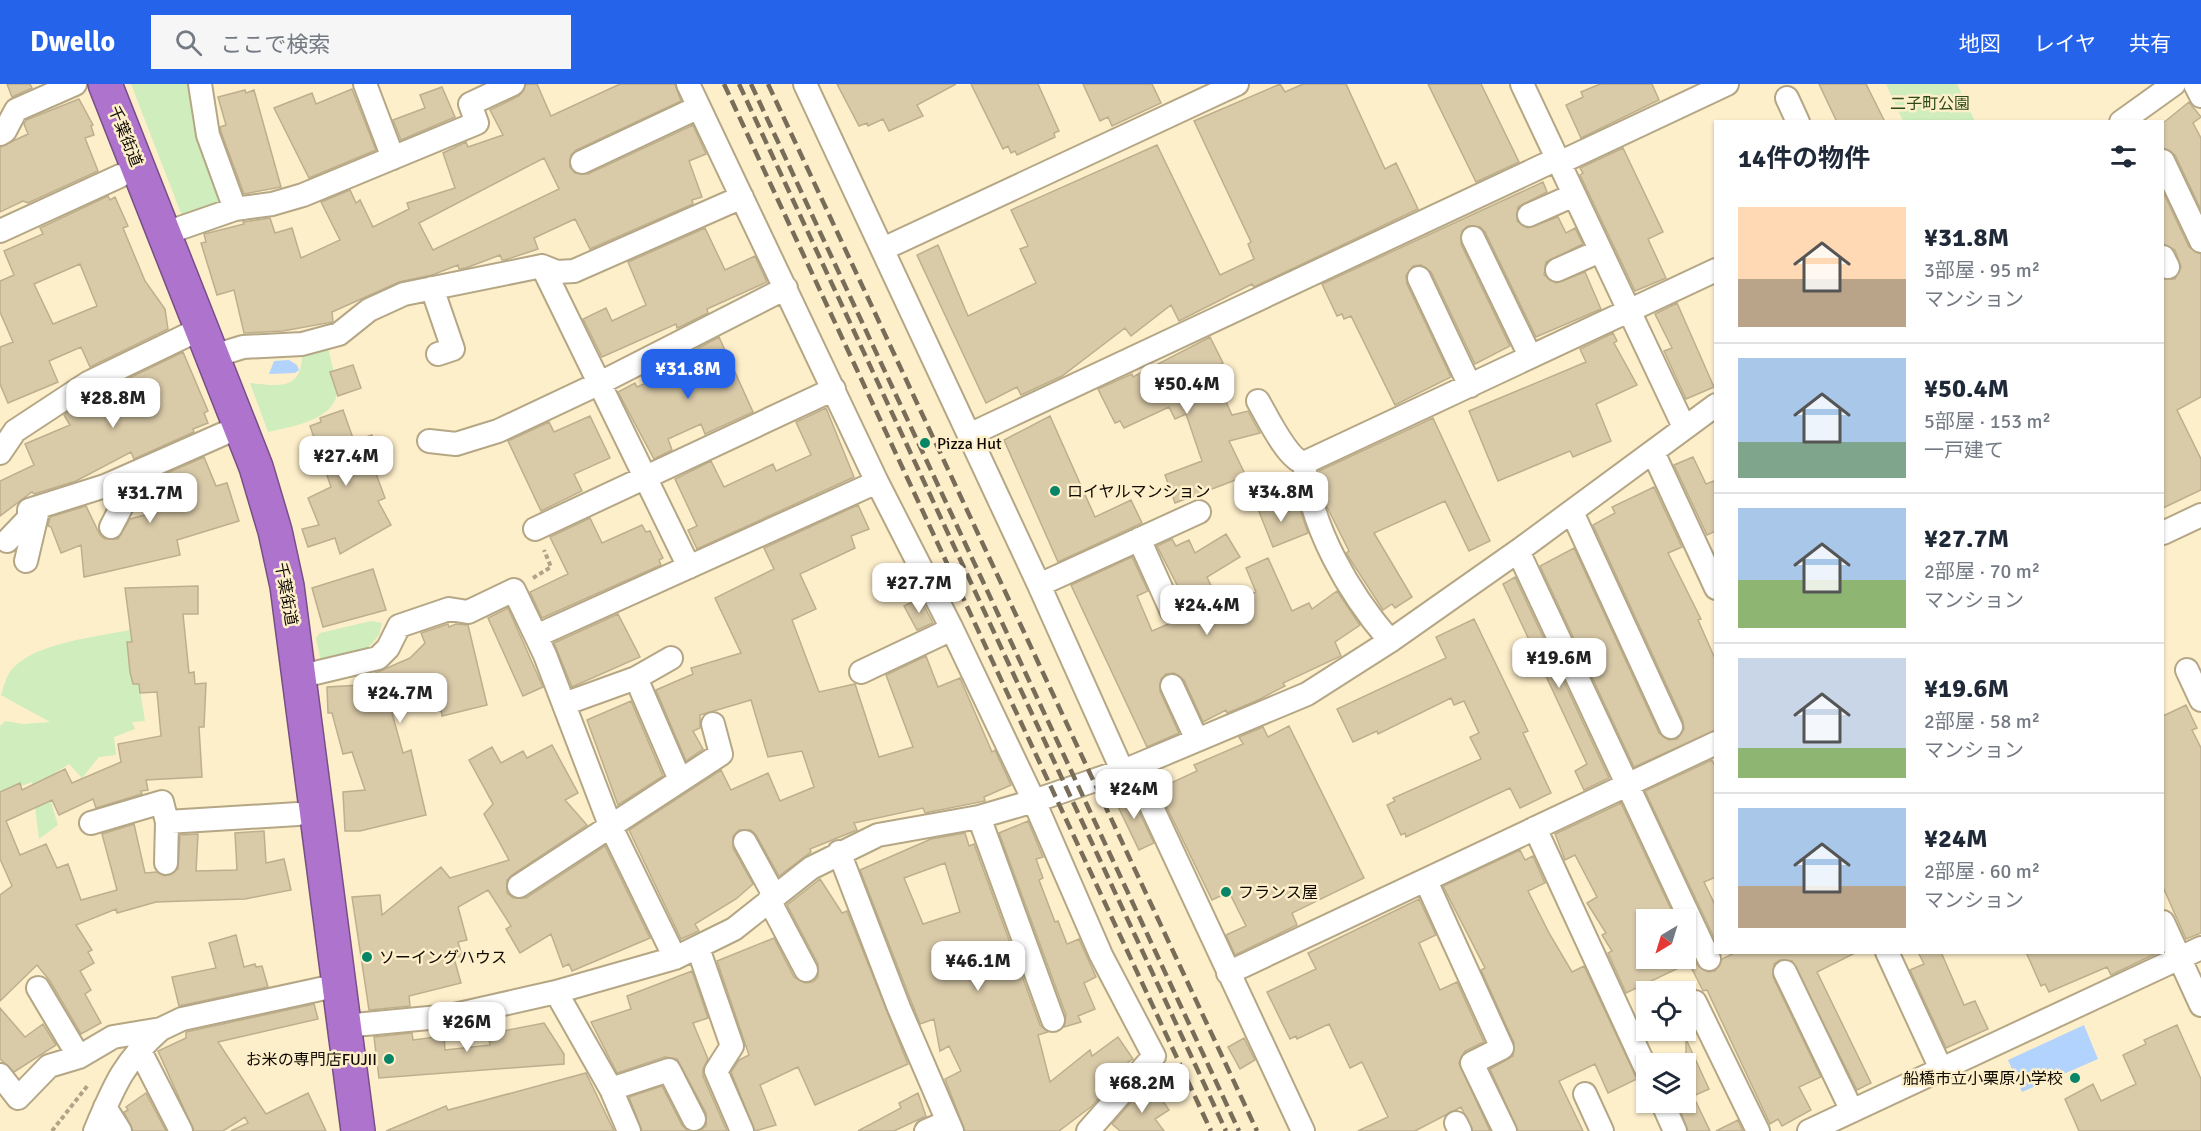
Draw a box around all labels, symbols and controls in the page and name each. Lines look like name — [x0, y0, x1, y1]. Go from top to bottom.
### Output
search box — [151, 15, 571, 69]
text: Dwello — [30, 25, 115, 59]
icon: search — [172, 26, 205, 59]
text: ここで検索 — [220, 31, 330, 58]
text: 地図 — [1959, 31, 2001, 57]
text: レイヤ — [2034, 31, 2096, 57]
text: 共有 — [2129, 31, 2171, 57]
park label: 二子町公園 — [1890, 94, 1970, 114]
street label: 千葉街道 — [104, 103, 146, 170]
icon: filters — [2107, 140, 2140, 173]
text: 14件の物件 — [1738, 143, 1870, 175]
text: ¥31.8M — [1924, 222, 2009, 254]
icon: home — [1786, 231, 1858, 303]
text: 3部屋 · 95 m² — [1924, 258, 2040, 283]
text: マンション — [1924, 287, 2024, 312]
pin: ¥31.8M — [639, 349, 737, 400]
text: ¥31.8M — [655, 356, 721, 381]
pin: ¥50.4M — [1138, 364, 1236, 415]
text: ¥50.4M — [1154, 371, 1220, 396]
text: ¥50.4M — [1924, 373, 2009, 405]
pin: ¥28.8M — [64, 378, 162, 429]
icon: home — [1786, 382, 1858, 454]
text: ¥28.8M — [80, 385, 146, 410]
text: 5部屋 · 153 m² — [1924, 409, 2051, 434]
place label: Pizza Hut — [937, 434, 1002, 454]
pin: ¥27.4M — [297, 436, 395, 487]
marker: Pizza Hut — [918, 436, 932, 450]
text: 一戸建て — [1924, 438, 2004, 463]
text: ¥27.4M — [313, 443, 379, 468]
pin: ¥34.8M — [1232, 472, 1330, 523]
pin: ¥31.7M — [101, 473, 199, 524]
text: ¥34.8M — [1248, 479, 1314, 504]
text: ¥31.7M — [117, 480, 183, 505]
place label: ロイヤルマンション — [1067, 482, 1211, 502]
marker: ロイヤルマンション — [1048, 484, 1062, 498]
text: ¥27.7M — [1924, 523, 2009, 555]
icon: home — [1786, 532, 1858, 604]
text: 2部屋 · 70 m² — [1924, 559, 2040, 584]
street label: 千葉街道 — [271, 561, 301, 627]
pin: ¥27.7M — [870, 563, 968, 614]
text: ¥27.7M — [886, 570, 952, 595]
pin: ¥24.4M — [1158, 585, 1256, 636]
text: マンション — [1924, 588, 2024, 613]
text: ¥24.4M — [1174, 592, 1240, 617]
pin: ¥19.6M — [1510, 638, 1608, 689]
text: ¥19.6M — [1526, 645, 1592, 670]
pin: ¥24.7M — [351, 673, 449, 724]
text: ¥19.6M — [1924, 673, 2009, 705]
text: ¥24.7M — [367, 680, 433, 705]
icon: home — [1786, 682, 1858, 754]
text: 2部屋 · 58 m² — [1924, 709, 2040, 734]
text: マンション — [1924, 738, 2024, 763]
pin: ¥24M — [1098, 769, 1170, 820]
text: ¥24M — [1109, 776, 1159, 801]
text: ¥24M — [1924, 823, 1988, 855]
icon: home — [1786, 832, 1858, 904]
text: 2部屋 · 60 m² — [1924, 859, 2040, 884]
place label: フランス屋 — [1238, 883, 1318, 903]
marker: フランス屋 — [1219, 885, 1233, 899]
text: マンション — [1924, 888, 2024, 913]
north arrow — [1636, 909, 1696, 969]
map controls — [1636, 909, 1696, 1113]
pin: ¥46.1M — [929, 941, 1027, 992]
place label: ソーイングハウス — [379, 948, 507, 968]
text: ¥46.1M — [945, 948, 1011, 973]
marker: ソーイングハウス — [360, 950, 374, 964]
button: locate — [1636, 981, 1696, 1041]
pin: ¥26M — [431, 1002, 503, 1053]
text: ¥26M — [442, 1009, 492, 1034]
place label: お米の専門店FUJII — [246, 1050, 377, 1070]
marker: お米の専門店FUJII — [382, 1052, 396, 1066]
button: layers — [1636, 1053, 1696, 1113]
pin: ¥68.2M — [1093, 1063, 1191, 1114]
place label: 船橋市立小栗原小学校 — [1903, 1069, 2063, 1089]
text: ¥68.2M — [1109, 1070, 1175, 1095]
marker: 船橋市立小栗原小学校 — [2068, 1071, 2082, 1085]

